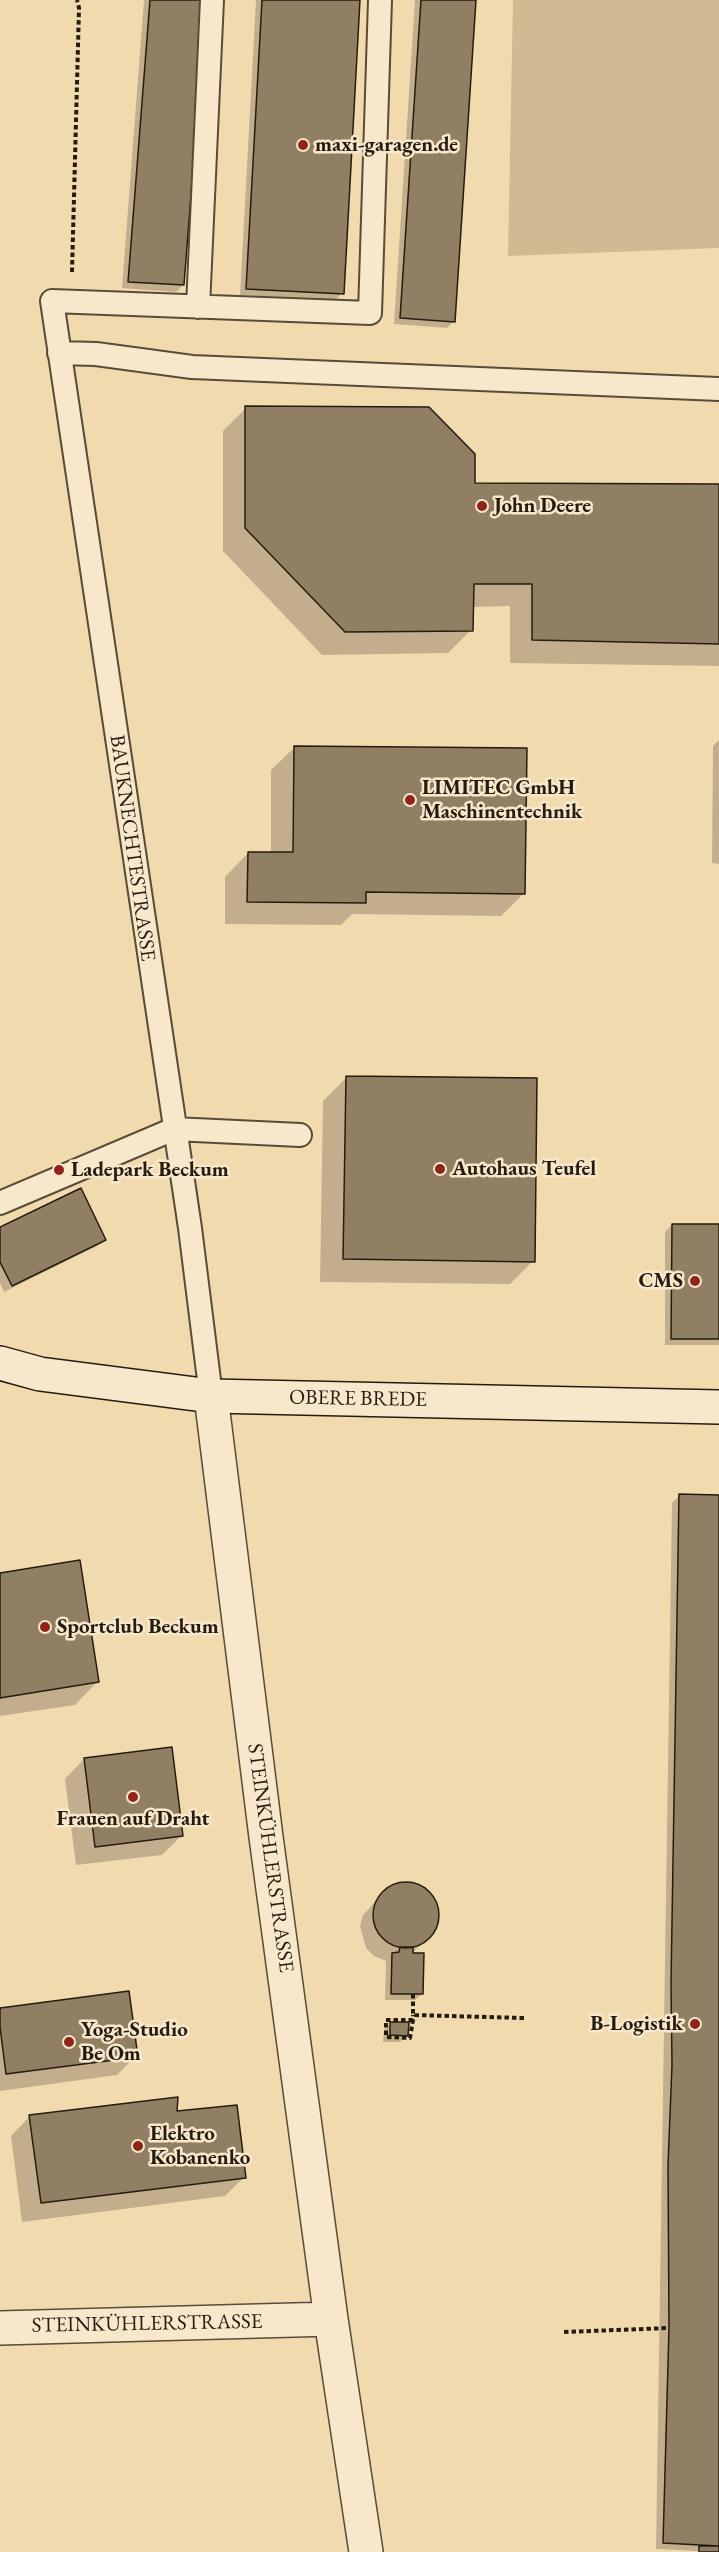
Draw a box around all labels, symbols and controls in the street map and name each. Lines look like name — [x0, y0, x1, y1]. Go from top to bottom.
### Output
place label: maxi-garagen.de — [315, 132, 458, 158]
marker: maxi-garagen.de — [296, 138, 310, 152]
place label: John Deere — [494, 493, 591, 519]
marker: John Deere — [475, 499, 489, 513]
street label: BAUKNECHTESTRASSE — [104, 733, 160, 963]
place label: LIMITEC GmbH Maschinentechnik — [422, 775, 583, 825]
marker: LIMITEC GmbH Maschinentechnik — [403, 793, 417, 807]
place label: Autohaus Teufel — [452, 1156, 596, 1182]
place label: Ladepark Beckum — [71, 1157, 229, 1183]
marker: Autohaus Teufel — [433, 1162, 447, 1176]
marker: Ladepark Beckum — [52, 1163, 66, 1177]
place label: CMS — [638, 1268, 683, 1294]
marker: CMS — [688, 1274, 702, 1288]
street label: OBERE BREDE — [289, 1385, 427, 1413]
place label: Sportclub Beckum — [57, 1614, 219, 1640]
marker: Sportclub Beckum — [38, 1620, 52, 1634]
street label: STEINKÜHLERSTRASSE — [241, 1742, 299, 1974]
marker: Frauen auf Draht — [126, 1790, 140, 1804]
place label: Frauen auf Draht — [57, 1806, 209, 1832]
place label: B-Logistik — [590, 2011, 683, 2037]
place label: Yoga-Studio Be Om — [81, 2017, 188, 2067]
marker: B-Logistik — [688, 2017, 702, 2031]
marker: Yoga-Studio Be Om — [62, 2035, 76, 2049]
place label: Elektro Kobanenko — [150, 2121, 250, 2171]
marker: Elektro Kobanenko — [131, 2139, 145, 2153]
street label: STEINKÜHLERSTRASSE — [31, 2309, 263, 2339]

